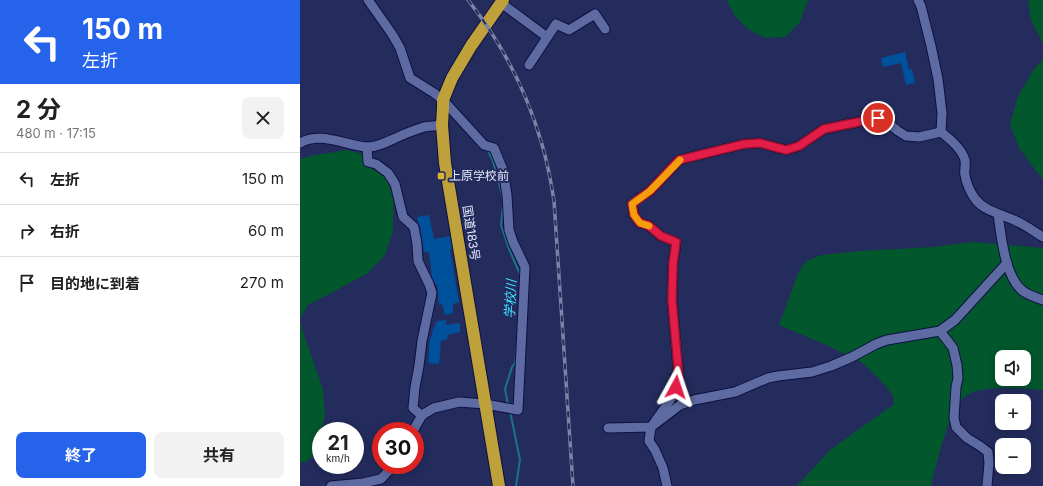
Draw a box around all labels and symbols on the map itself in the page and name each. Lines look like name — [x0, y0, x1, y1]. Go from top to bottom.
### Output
pin — [861, 101, 895, 135]
place label: 上原学校前 — [449, 168, 509, 183]
marker: 上原学校前 — [436, 171, 446, 181]
street label: 国道183号 — [460, 204, 483, 262]
water label: 学校川 — [501, 277, 519, 319]
position arrow — [655, 366, 697, 408]
speed limit sign: 30 — [372, 422, 424, 474]

